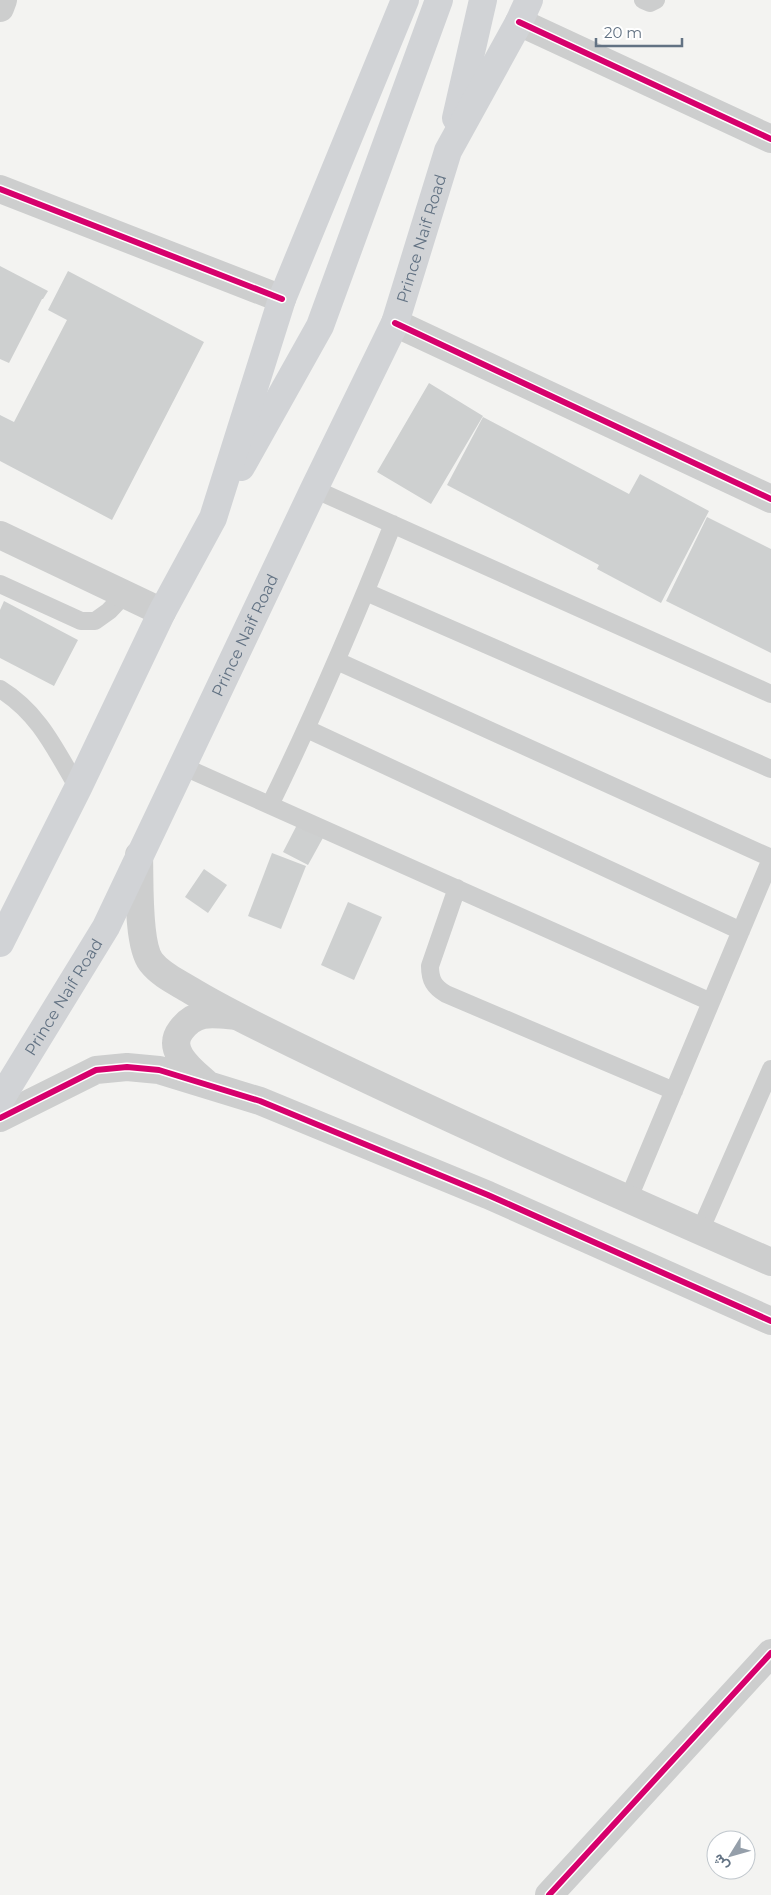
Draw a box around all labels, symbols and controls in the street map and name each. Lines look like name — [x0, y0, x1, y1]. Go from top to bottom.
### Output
scale bar — [596, 15, 682, 47]
text: 20 m — [604, 23, 642, 42]
street label: Prince Naif Road — [393, 172, 450, 305]
street label: Prince Naif Road — [208, 571, 282, 700]
street label: Prince Naif Road — [21, 935, 107, 1059]
north arrow — [706, 1830, 756, 1880]
text: ش — [708, 1851, 733, 1875]

